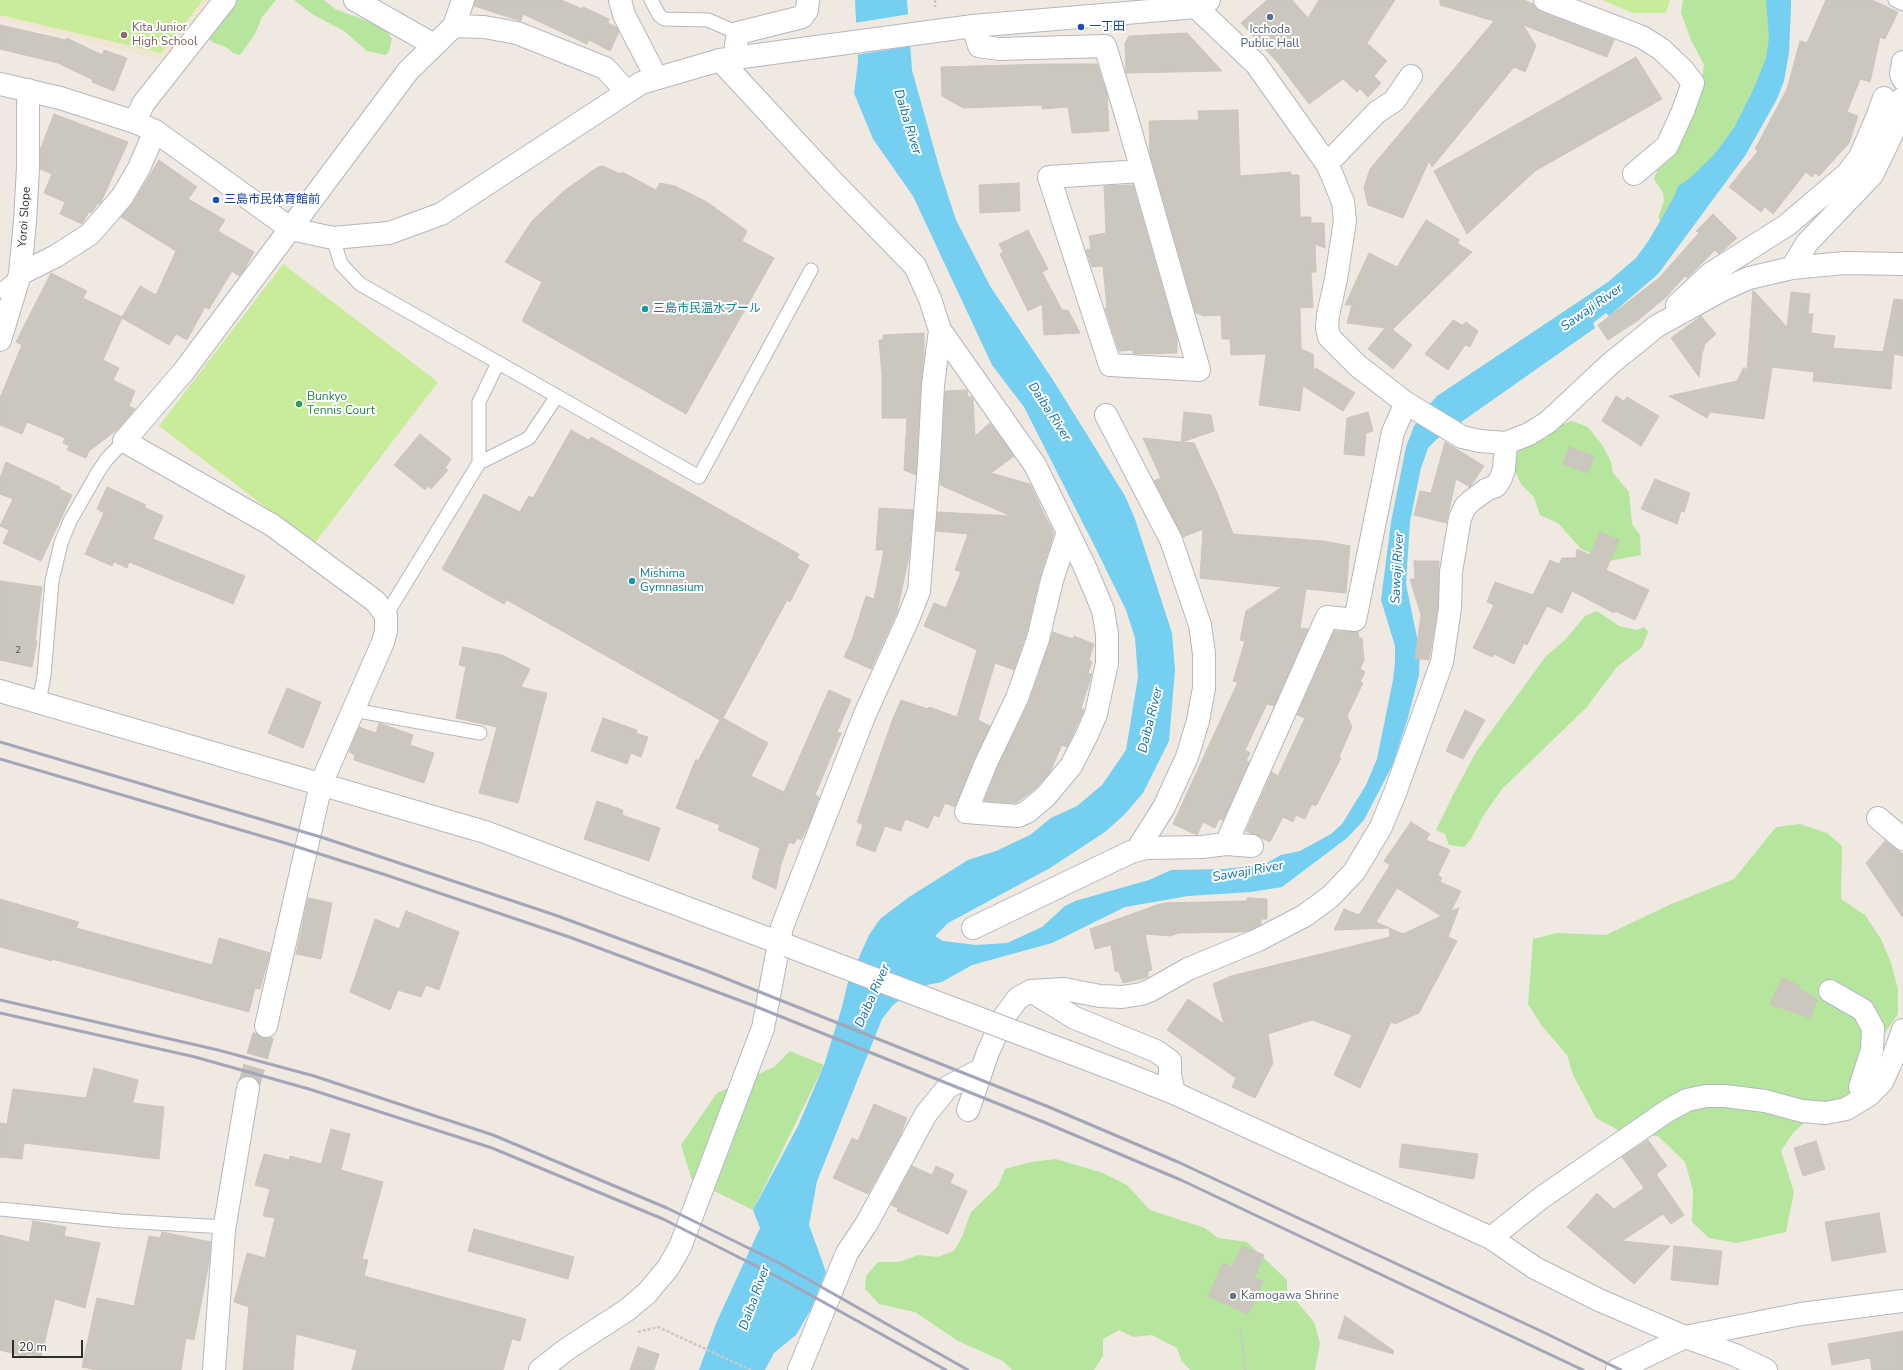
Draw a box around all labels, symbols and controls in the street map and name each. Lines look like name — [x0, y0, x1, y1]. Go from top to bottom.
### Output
marker: Icchoda Public Hall — [1265, 12, 1275, 22]
place label: 一丁田 — [1089, 20, 1125, 34]
place label: Kita Junior High School — [132, 21, 197, 49]
marker: 一丁田 — [1076, 22, 1086, 32]
place label: Icchoda Public Hall — [1241, 23, 1299, 51]
marker: Kita Junior High School — [119, 30, 129, 40]
water label: Daiba River — [890, 88, 924, 156]
street label: Yoroi Slope — [16, 186, 34, 248]
place label: 三島市民体育館前 — [224, 193, 320, 207]
marker: 三島市民体育館前 — [211, 195, 221, 205]
water label: Sawaji River — [1558, 281, 1626, 335]
place label: 三島市民温水プール — [653, 302, 761, 316]
marker: 三島市民温水プール — [640, 304, 650, 314]
water label: Daiba River — [1024, 380, 1074, 444]
place label: Bunkyo Tennis Court — [307, 390, 375, 418]
marker: Bunkyo Tennis Court — [294, 399, 304, 409]
water label: Sawaji River — [1388, 532, 1408, 604]
place label: Mishima Gymnasium — [640, 567, 704, 595]
marker: Mishima Gymnasium — [627, 576, 637, 586]
house number: 2 — [15, 645, 21, 657]
water label: Daiba River — [1135, 685, 1167, 755]
water label: Sawaji River — [1211, 858, 1285, 886]
water label: Daiba River — [852, 962, 894, 1030]
water label: Daiba River — [736, 1264, 774, 1332]
place label: Kamogawa Shrine — [1241, 1289, 1339, 1303]
marker: Kamogawa Shrine — [1228, 1291, 1238, 1301]
scale bar — [14, 1332, 85, 1358]
text: 20 m — [19, 1339, 47, 1355]

